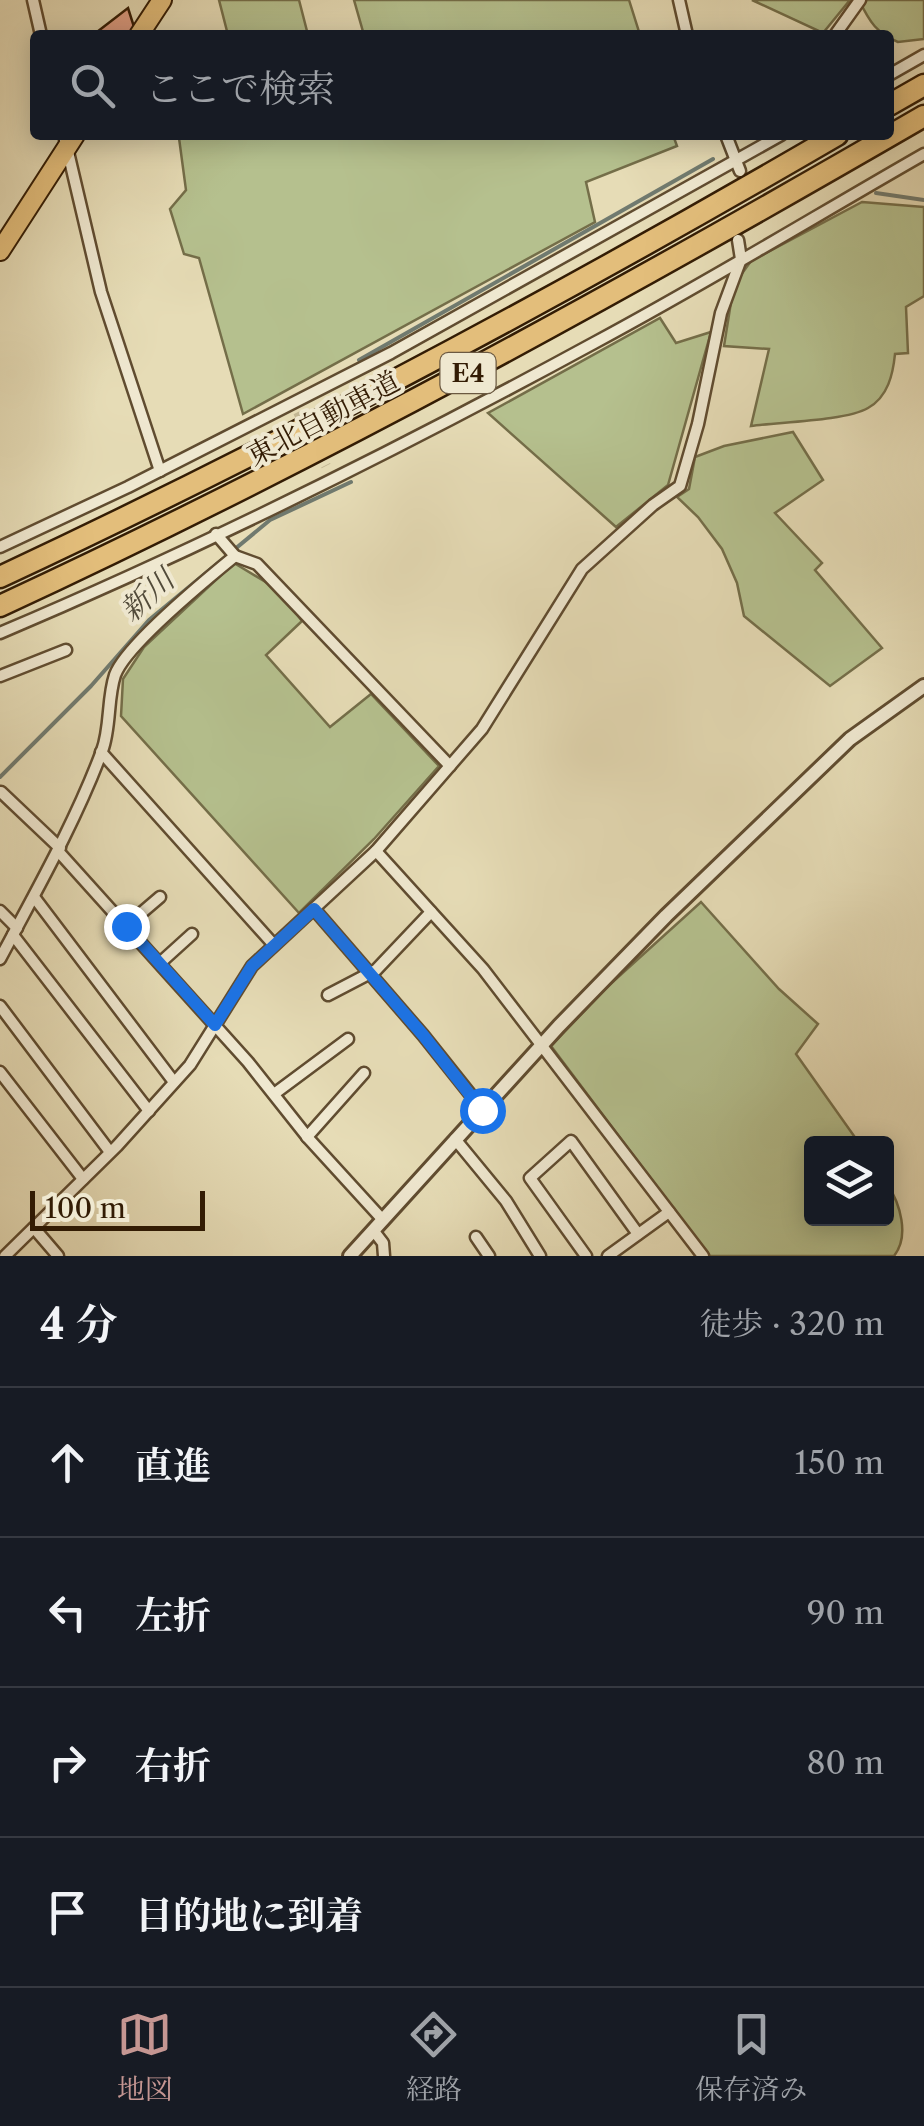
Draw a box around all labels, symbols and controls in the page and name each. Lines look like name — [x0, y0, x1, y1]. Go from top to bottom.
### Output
search box — [30, 30, 894, 140]
icon: search — [65, 58, 120, 113]
text: ここで検索 — [145, 65, 335, 112]
road number: E4 — [440, 353, 496, 393]
street label: 東北自動車道 — [241, 364, 405, 472]
water label: 新川 — [112, 559, 184, 629]
route end — [104, 904, 150, 950]
route start — [460, 1088, 506, 1134]
map controls — [804, 1136, 894, 1226]
button: layers — [804, 1136, 894, 1226]
scale bar — [30, 1186, 205, 1230]
text: 100 m — [45, 1191, 126, 1225]
text: 4 分 — [40, 1298, 117, 1350]
text: 徒歩 · 320 m — [699, 1304, 884, 1343]
icon: ahead — [40, 1435, 95, 1490]
text: 直進 — [135, 1442, 211, 1489]
text: 150 m — [795, 1443, 884, 1482]
icon: left — [40, 1585, 95, 1640]
text: 左折 — [135, 1592, 211, 1639]
text: 90 m — [807, 1593, 884, 1632]
icon: right — [40, 1735, 95, 1790]
text: 右折 — [135, 1742, 211, 1789]
text: 80 m — [806, 1743, 884, 1782]
icon: arrive — [40, 1885, 95, 1940]
text: 目的地に到着 — [135, 1892, 363, 1939]
tab: 地図 — [117, 2007, 173, 2107]
tab: 経路 — [406, 2007, 462, 2107]
tab: 保存済み — [695, 2007, 807, 2107]

